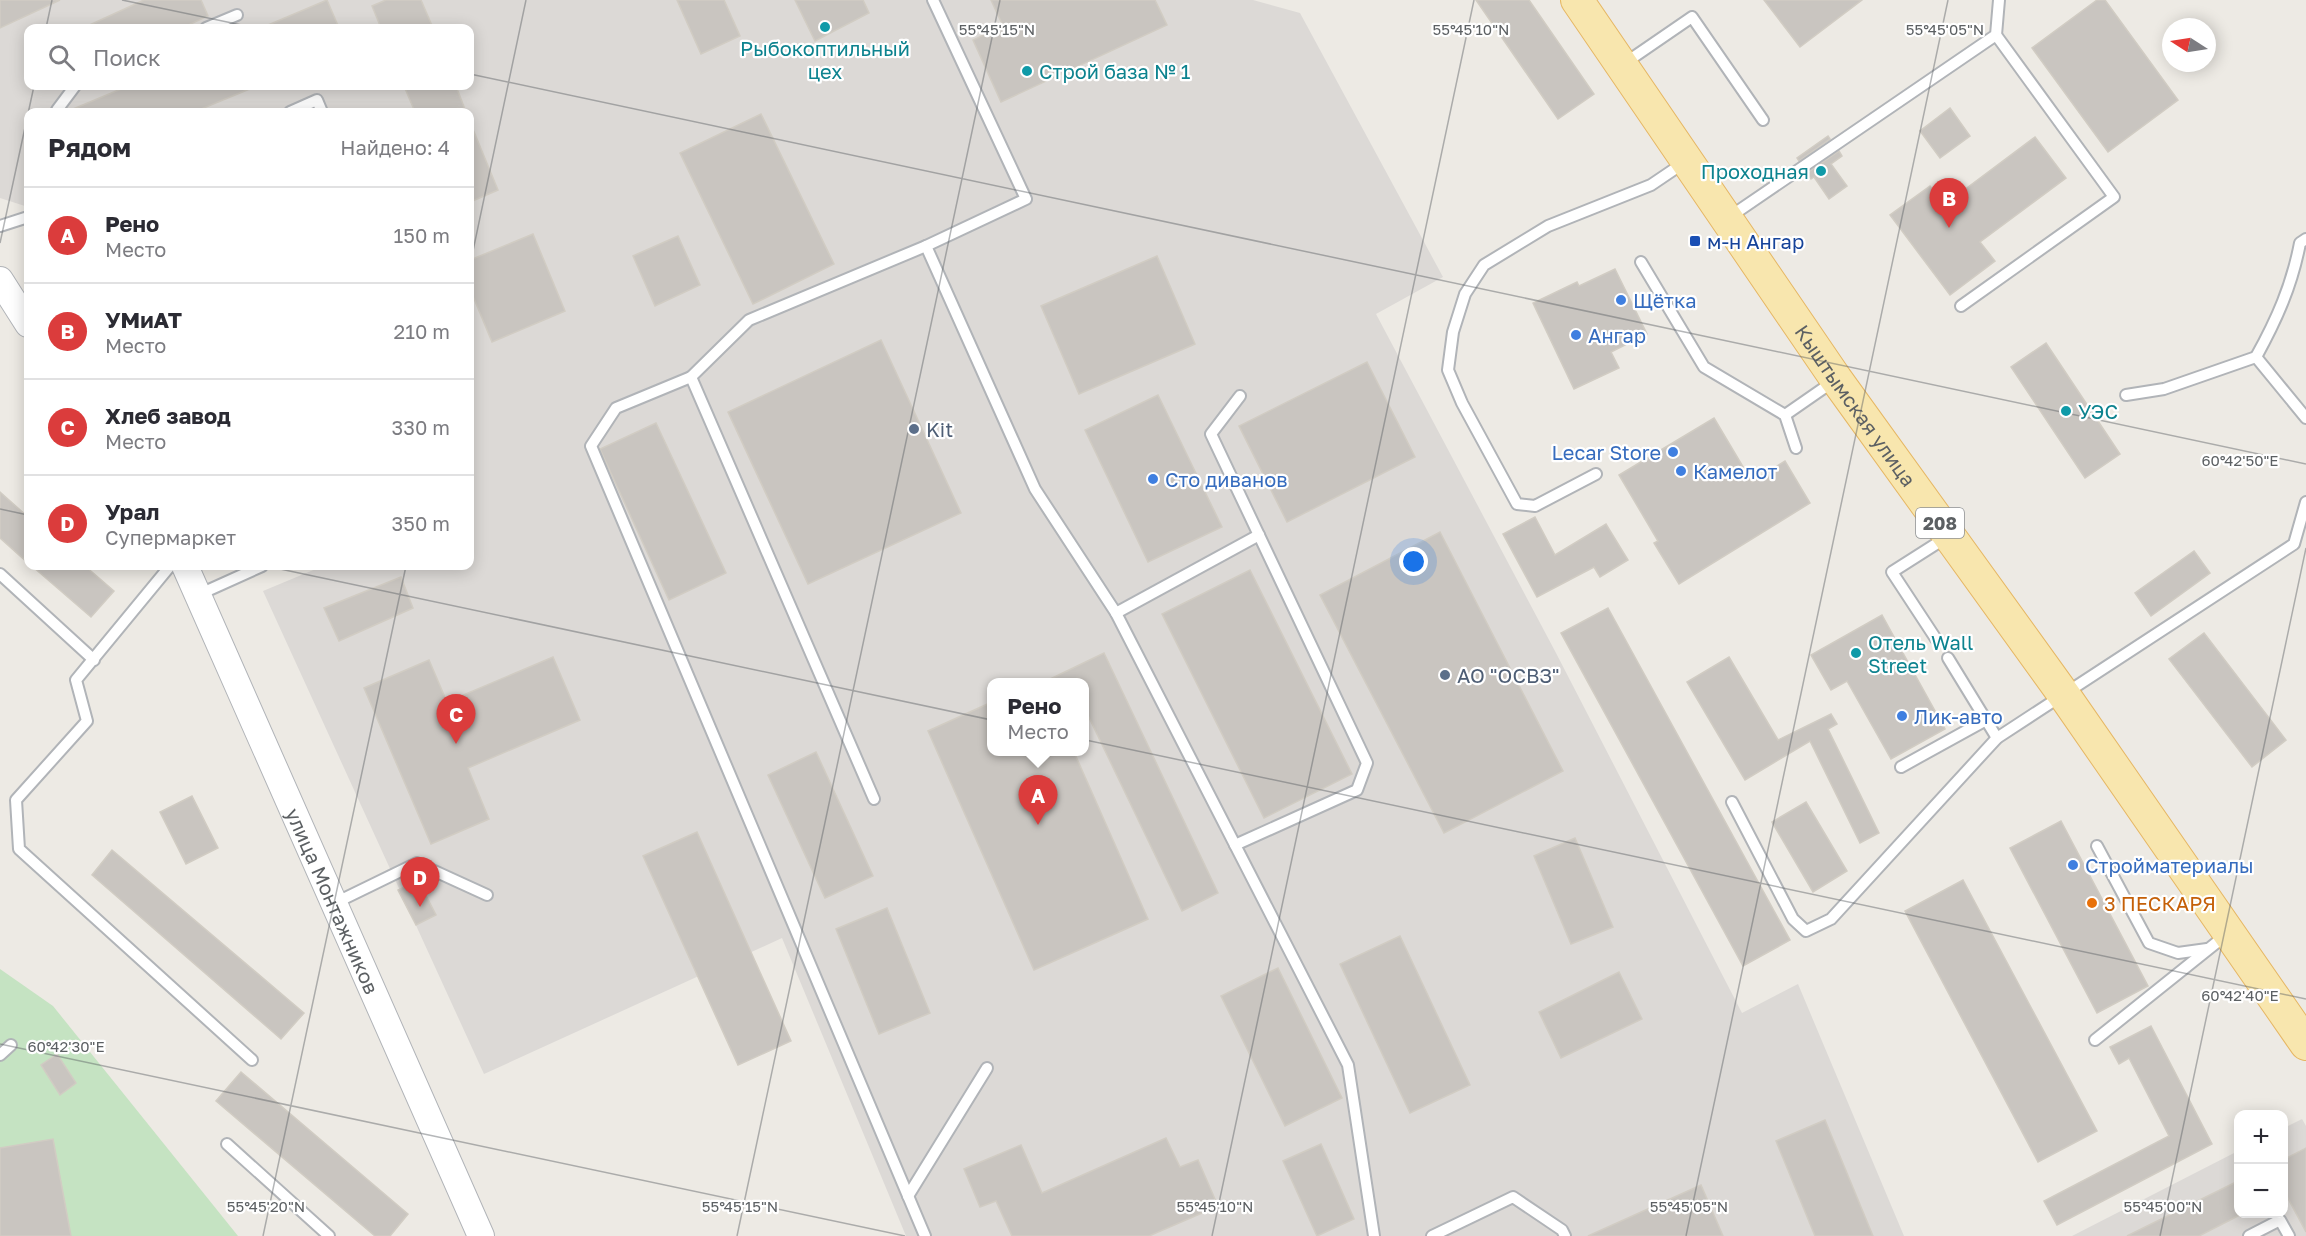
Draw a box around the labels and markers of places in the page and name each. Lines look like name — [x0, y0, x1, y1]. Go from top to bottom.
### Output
marker: Рыбокоптильный цех — [818, 20, 832, 34]
place label: Рыбокоптильный цех — [740, 36, 910, 83]
place label: Строй база № 1 — [1039, 59, 1191, 83]
marker: Строй база № 1 — [1020, 64, 1034, 78]
place label: Проходная — [1701, 159, 1809, 183]
marker: Проходная — [1814, 164, 1828, 178]
pin: B — [1930, 178, 1968, 228]
place label: м-н Ангар — [1707, 229, 1804, 253]
marker: м-н Ангар — [1688, 234, 1702, 248]
place label: Щётка — [1633, 288, 1697, 312]
marker: Щётка — [1614, 293, 1628, 307]
place label: Ангар — [1588, 323, 1646, 347]
marker: Ангар — [1569, 328, 1583, 342]
place label: УЭС — [2078, 399, 2118, 423]
marker: УЭС — [2059, 404, 2073, 418]
place label: Kit — [926, 417, 953, 441]
marker: Kit — [907, 422, 921, 436]
place label: Lecar Store — [1552, 440, 1661, 464]
marker: Lecar Store — [1666, 445, 1680, 459]
place label: Камелот — [1693, 459, 1777, 483]
marker: Камелот — [1674, 464, 1688, 478]
place label: Сто диванов — [1165, 467, 1288, 491]
marker: Сто диванов — [1146, 472, 1160, 486]
place label: Отель Wall Street — [1868, 630, 1974, 677]
marker: Отель Wall Street — [1849, 646, 1863, 660]
place label: АО "ОСВЗ" — [1457, 663, 1560, 687]
marker: АО "ОСВЗ" — [1438, 668, 1452, 682]
pin: C — [436, 694, 476, 744]
place label: Лик-авто — [1914, 704, 2003, 728]
marker: Лик-авто — [1895, 709, 1909, 723]
pin: A — [1018, 776, 1058, 825]
place label: Стройматериалы — [2085, 853, 2254, 877]
pin: D — [400, 858, 440, 907]
marker: Стройматериалы — [2066, 858, 2080, 872]
place label: 3 ПЕСКАРЯ — [2104, 891, 2216, 915]
marker: 3 ПЕСКАРЯ — [2085, 896, 2099, 910]

